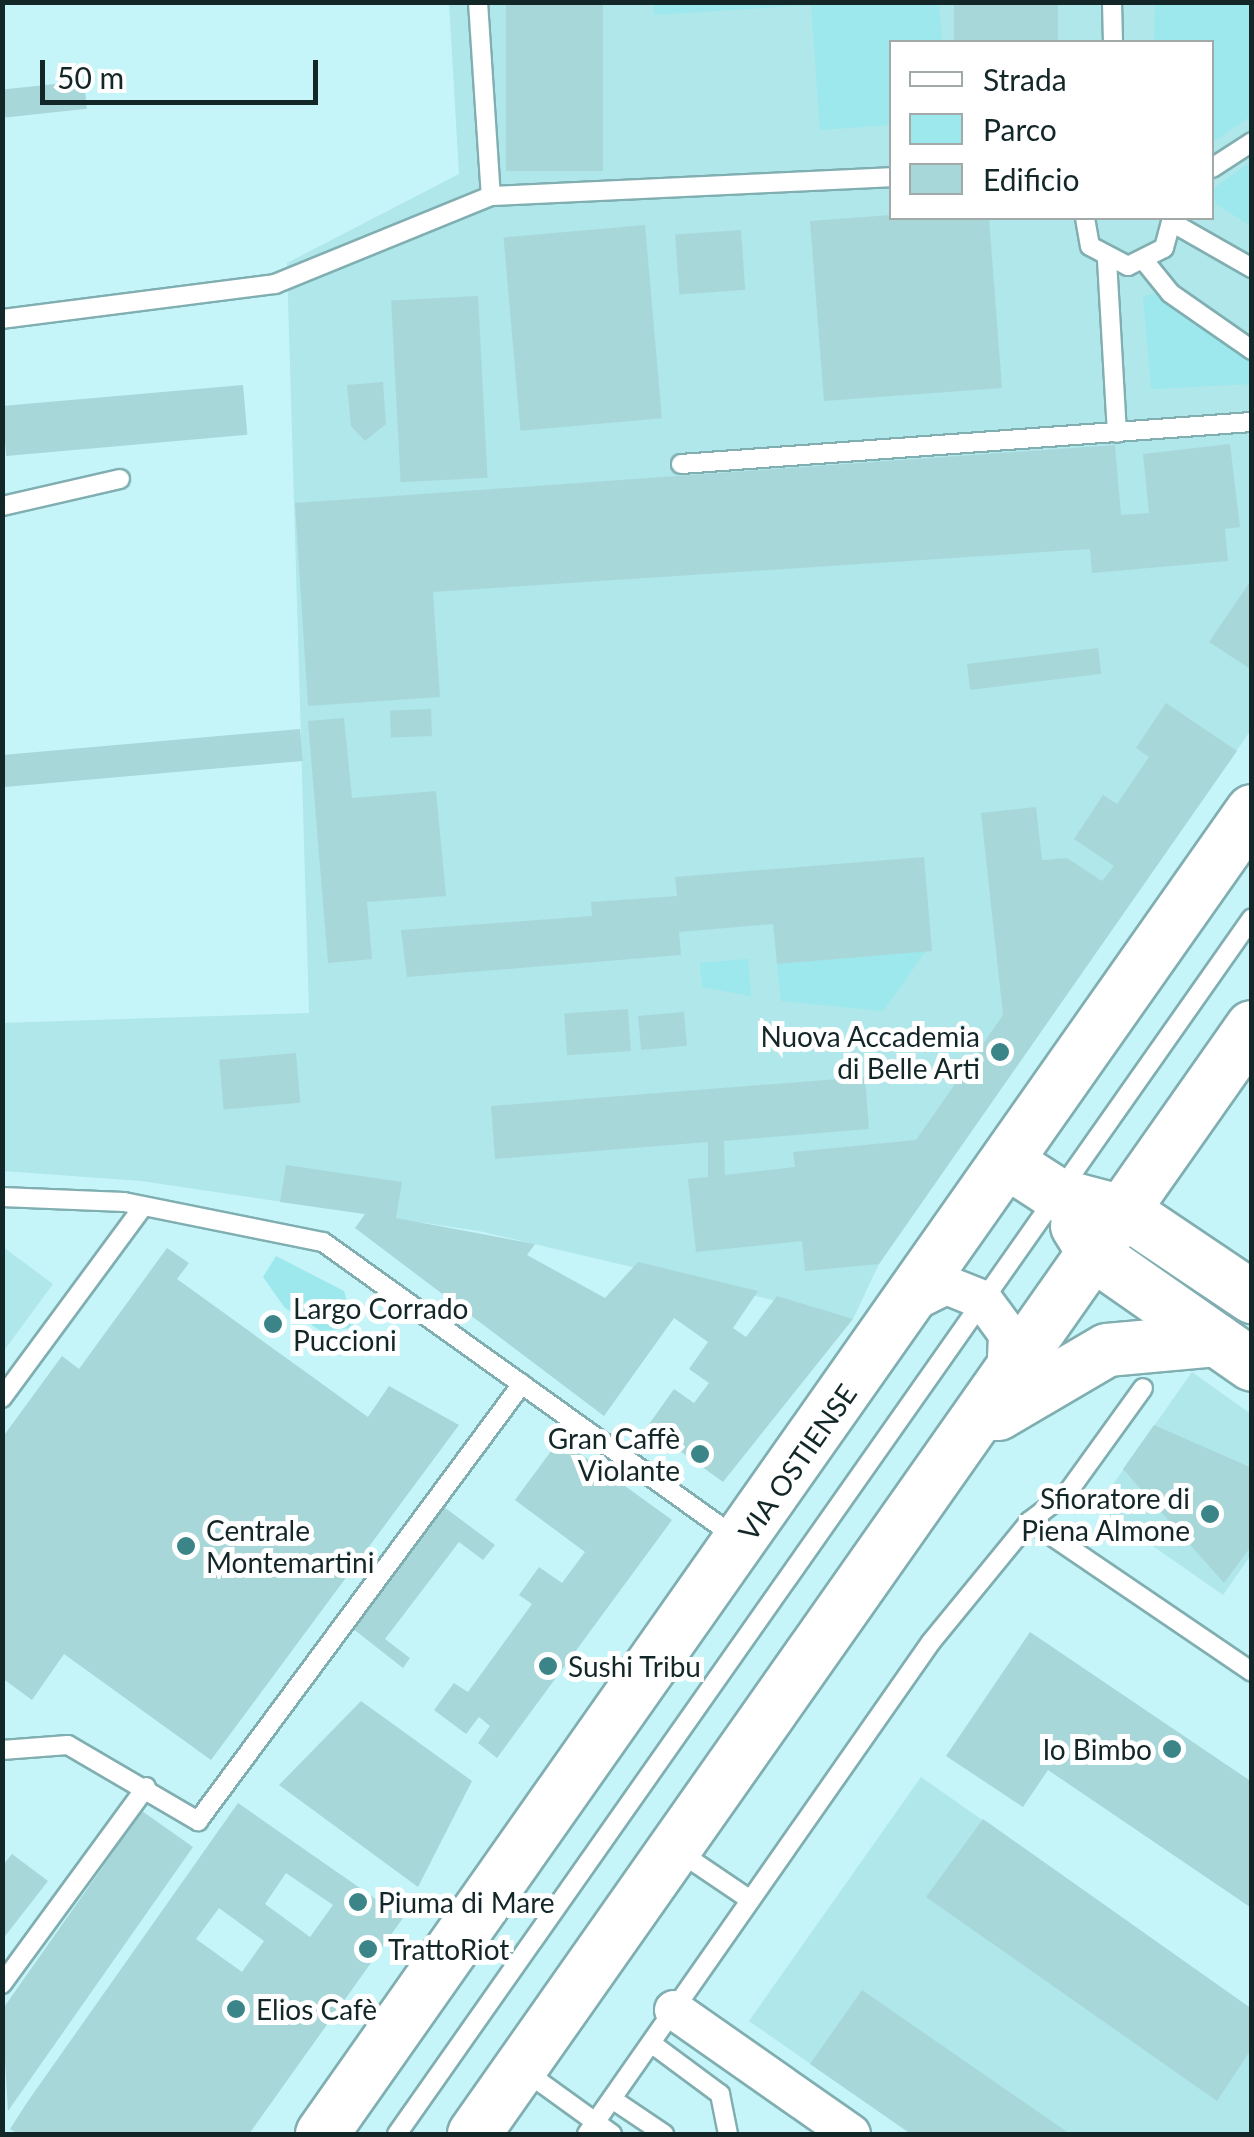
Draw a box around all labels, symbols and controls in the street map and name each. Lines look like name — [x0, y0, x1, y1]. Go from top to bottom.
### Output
scale bar — [45, 40, 322, 102]
legend — [889, 40, 1214, 220]
text: 50 m — [57, 59, 124, 95]
text: Strada — [983, 61, 1067, 97]
text: Parco — [983, 111, 1057, 147]
text: Edificio — [983, 161, 1079, 197]
place label: Nuova Accademia di Belle Arti — [759, 1019, 980, 1085]
marker: Nuova Accademia di Belle Arti — [989, 1041, 1011, 1063]
place label: Largo Corrado Puccioni — [293, 1291, 468, 1357]
marker: Largo Corrado Puccioni — [262, 1313, 284, 1335]
street label: VIA OSTIENSE — [731, 1377, 863, 1547]
place label: Gran Caffè Violante — [548, 1421, 680, 1487]
marker: Gran Caffè Violante — [689, 1443, 711, 1465]
place label: Sfioratore di Piena Almone — [1020, 1481, 1190, 1547]
marker: Sfioratore di Piena Almone — [1199, 1503, 1221, 1525]
place label: Centrale Montemartini — [206, 1513, 374, 1579]
marker: Centrale Montemartini — [175, 1535, 197, 1557]
place label: Sushi Tribu — [568, 1649, 702, 1683]
marker: Sushi Tribu — [537, 1655, 559, 1677]
place label: Io Bimbo — [1042, 1732, 1152, 1766]
marker: Io Bimbo — [1161, 1738, 1183, 1760]
place label: Piuma di Mare — [378, 1885, 555, 1919]
marker: Piuma di Mare — [347, 1891, 369, 1913]
place label: TrattoRiot — [388, 1932, 509, 1966]
marker: TrattoRiot — [357, 1938, 379, 1960]
place label: Elios Cafè — [256, 1992, 377, 2026]
marker: Elios Cafè — [225, 1998, 247, 2020]

